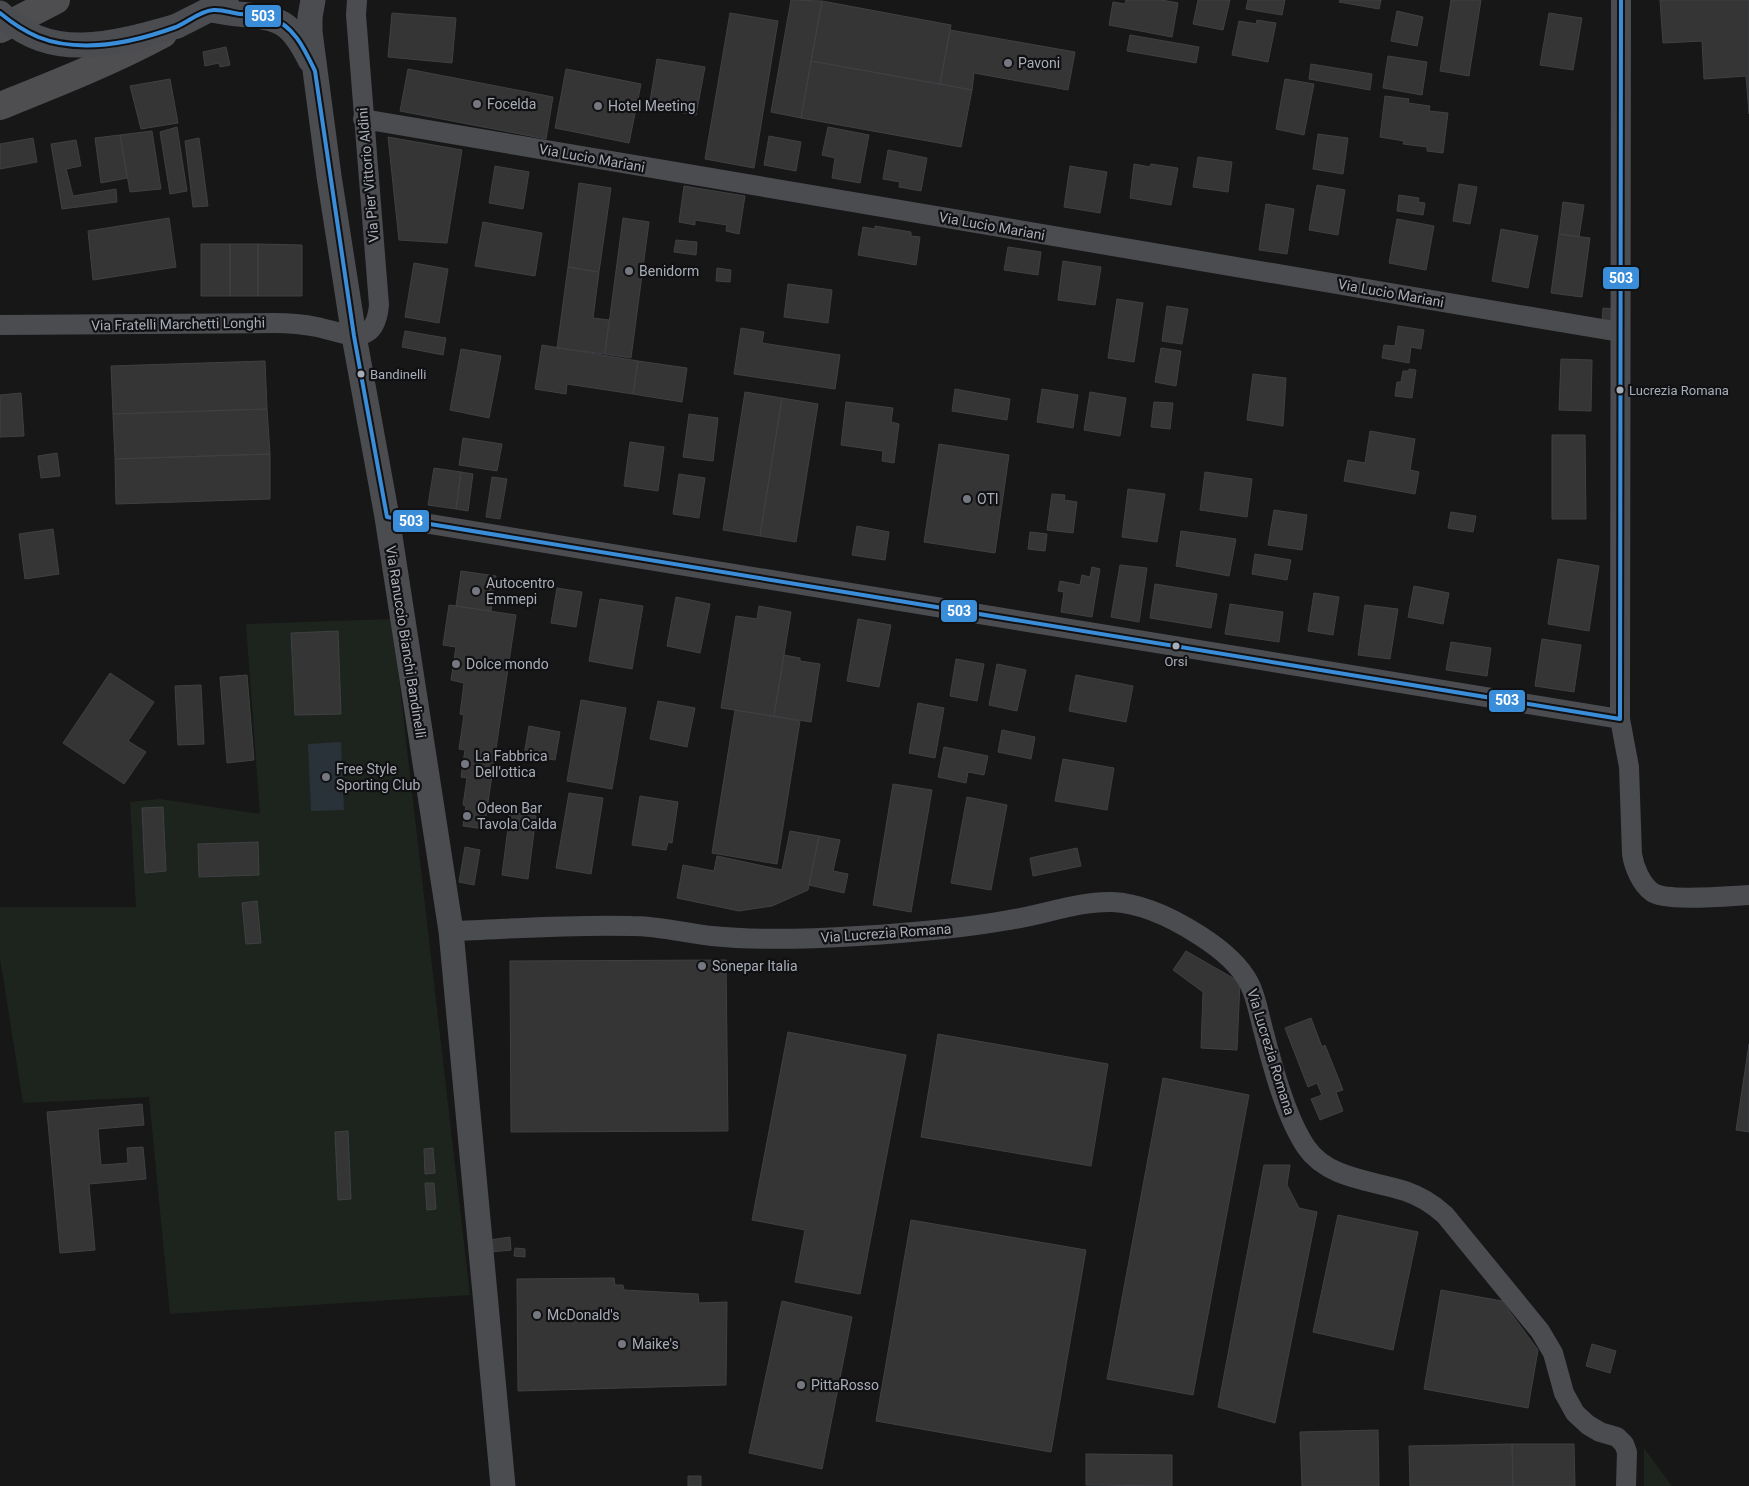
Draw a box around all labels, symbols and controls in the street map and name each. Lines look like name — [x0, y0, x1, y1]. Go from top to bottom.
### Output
line badge: 503 — [244, 4, 282, 28]
text: 503 — [251, 8, 275, 24]
place label: Pavoni — [1018, 55, 1060, 71]
marker: Pavoni — [1002, 57, 1014, 69]
place label: Focelda — [487, 96, 536, 112]
marker: Focelda — [471, 98, 483, 110]
place label: Hotel Meeting — [608, 98, 696, 114]
marker: Hotel Meeting — [592, 100, 604, 112]
street label: Via Pier Vittorio Aldini — [354, 107, 382, 243]
street label: Via Lucio Mariani — [538, 141, 646, 175]
street label: Via Lucio Mariani — [938, 209, 1046, 243]
place label: Benidorm — [639, 263, 699, 279]
marker: Benidorm — [623, 265, 635, 277]
line badge: 503 — [1602, 266, 1640, 290]
text: 503 — [1609, 270, 1633, 286]
street label: Via Lucio Mariani — [1337, 276, 1445, 310]
street label: Via Fratelli Marchetti Longhi — [91, 314, 265, 334]
place label: Bandinelli — [370, 367, 426, 382]
marker: Bandinelli — [356, 369, 366, 379]
place label: Lucrezia Romana — [1629, 383, 1729, 398]
marker: Lucrezia Romana — [1615, 385, 1625, 395]
place label: OTI — [977, 491, 999, 507]
marker: OTI — [961, 493, 973, 505]
line badge: 503 — [392, 509, 430, 533]
text: 503 — [399, 513, 423, 529]
street label: Via Ranuccio Bianchi Bandinelli — [383, 545, 429, 739]
place label: Autocentro Emmepi — [486, 575, 555, 607]
marker: Autocentro Emmepi — [470, 585, 482, 597]
line badge: 503 — [940, 599, 978, 623]
text: 503 — [947, 603, 971, 619]
marker: Orsi — [1171, 641, 1181, 651]
place label: Orsi — [1164, 654, 1188, 669]
place label: Dolce mondo — [466, 656, 549, 672]
marker: Dolce mondo — [450, 658, 462, 670]
line badge: 503 — [1488, 689, 1526, 713]
text: 503 — [1495, 692, 1519, 708]
place label: La Fabbrica Dell'ottica — [475, 748, 548, 780]
marker: La Fabbrica Dell'ottica — [459, 758, 471, 770]
place label: Free Style Sporting Club — [336, 761, 421, 793]
marker: Free Style Sporting Club — [320, 771, 332, 783]
place label: Odeon Bar Tavola Calda — [477, 800, 557, 832]
marker: Odeon Bar Tavola Calda — [461, 810, 473, 822]
street label: Via Lucrezia Romana — [820, 920, 952, 946]
place label: Sonepar Italia — [712, 958, 798, 974]
marker: Sonepar Italia — [696, 960, 708, 972]
street label: Via Lucrezia Romana — [1244, 987, 1298, 1117]
place label: McDonald's — [547, 1307, 620, 1323]
marker: McDonald's — [531, 1309, 543, 1321]
place label: Maike's — [632, 1336, 679, 1352]
marker: Maike's — [616, 1338, 628, 1350]
place label: PittaRosso — [811, 1377, 879, 1393]
marker: PittaRosso — [795, 1379, 807, 1391]

